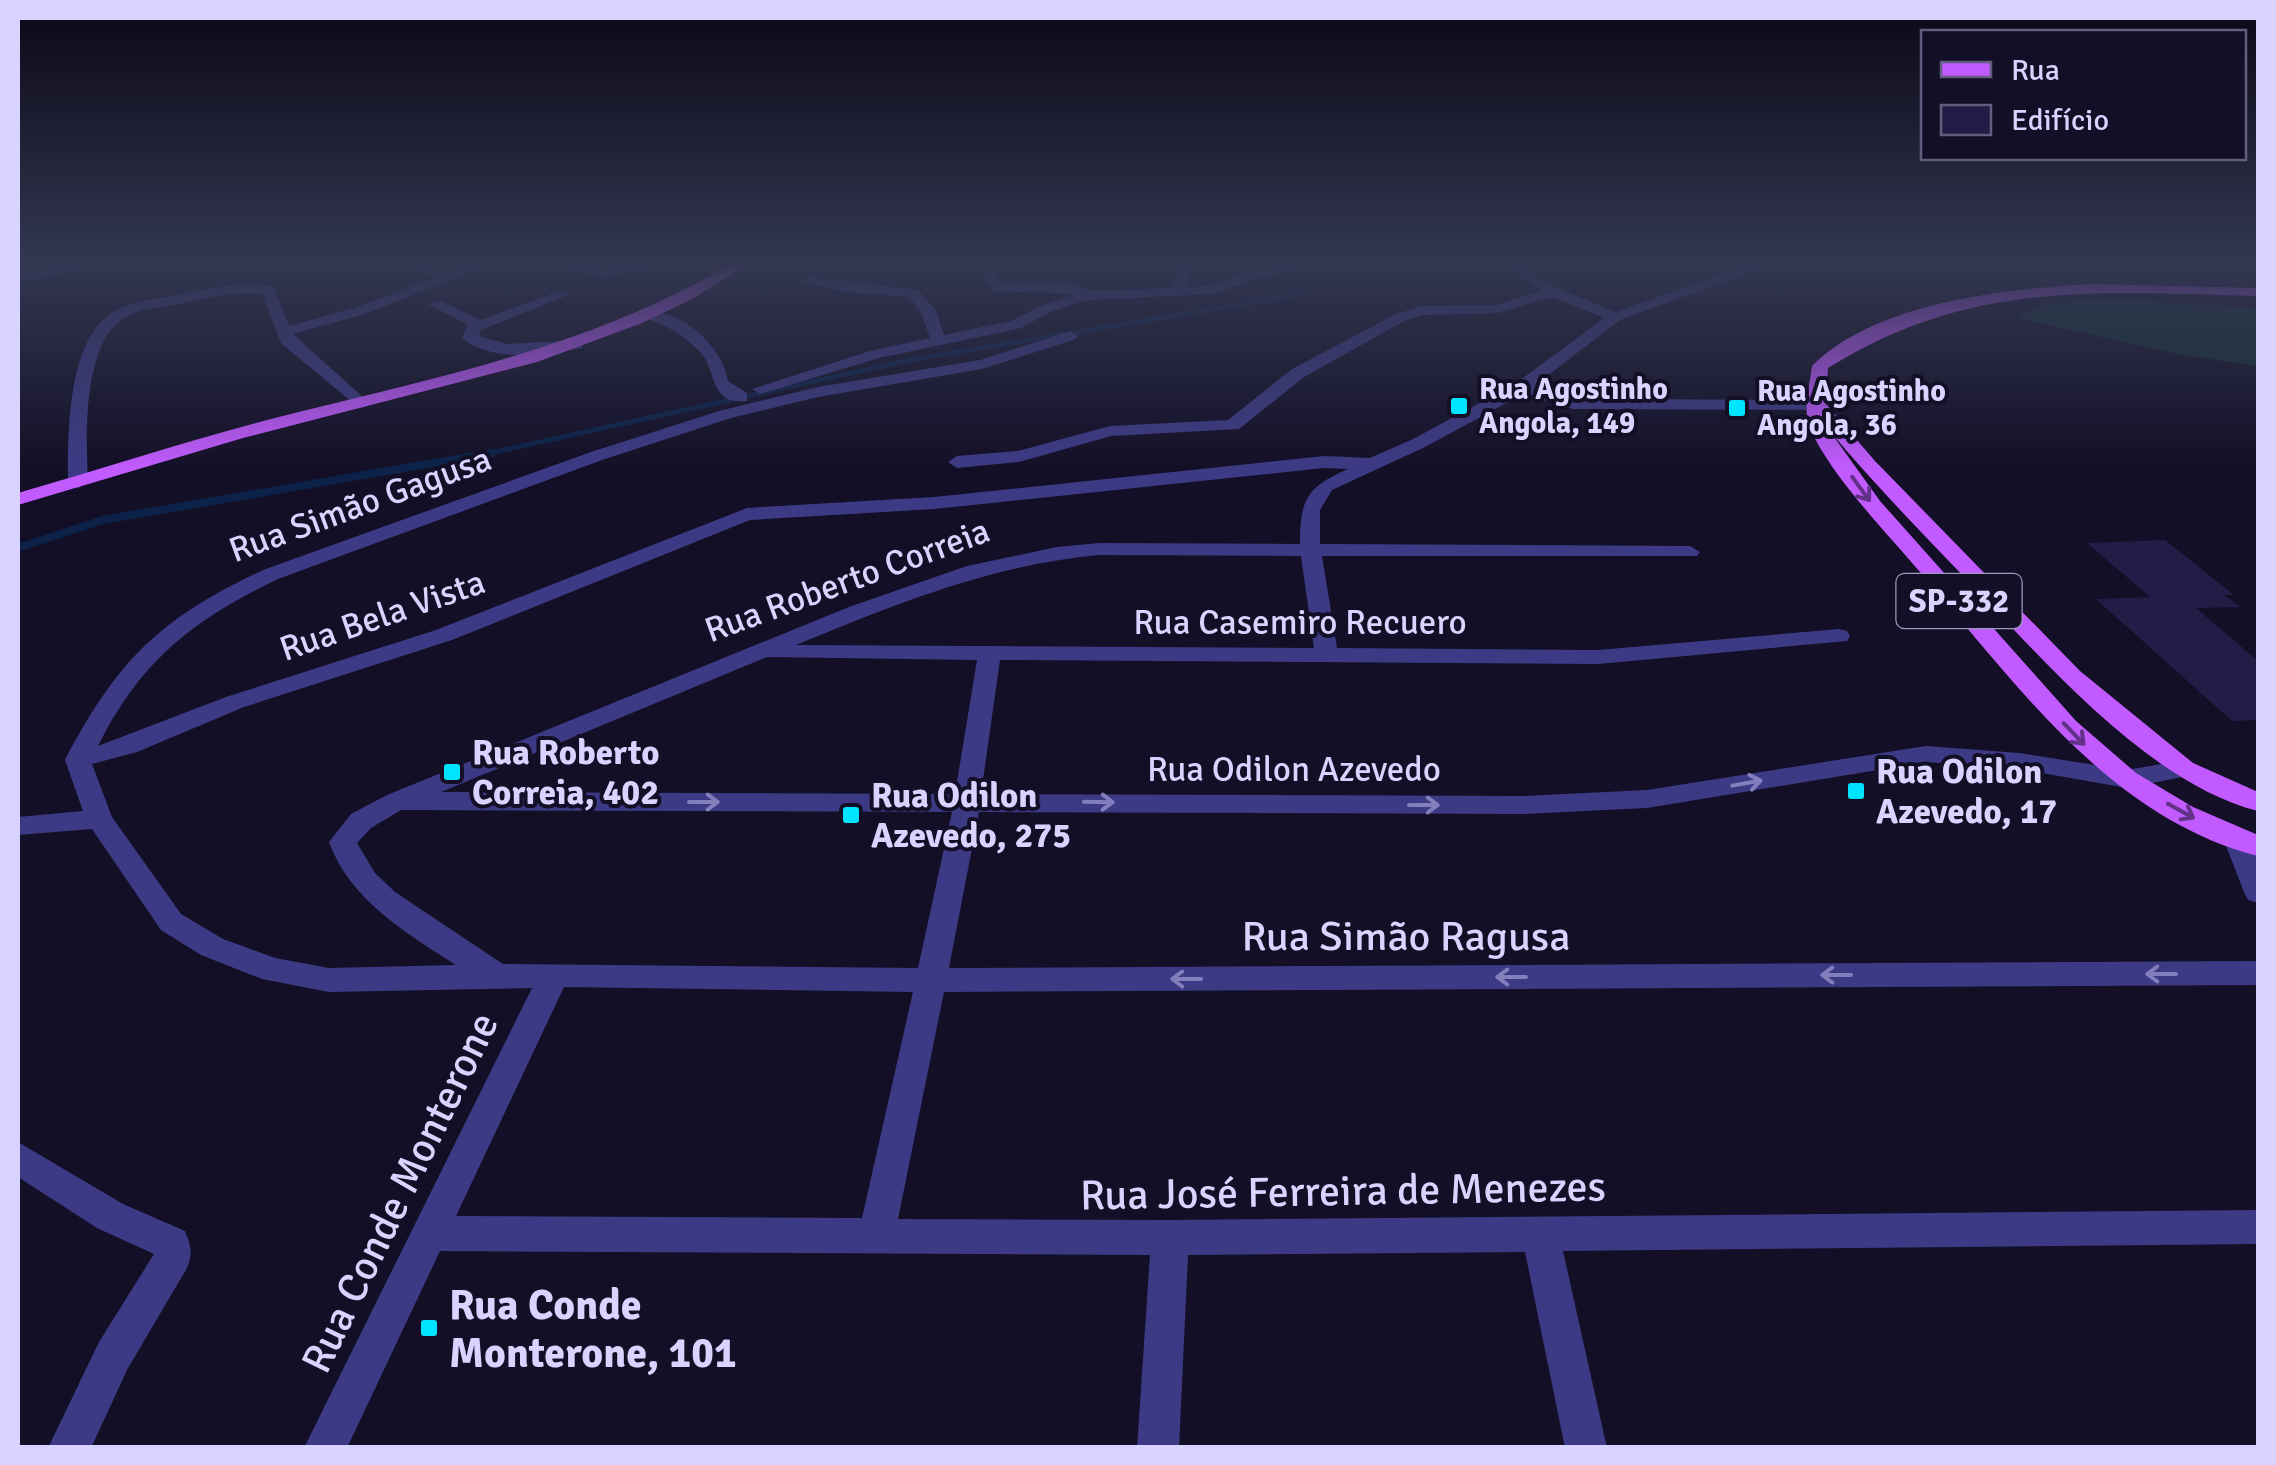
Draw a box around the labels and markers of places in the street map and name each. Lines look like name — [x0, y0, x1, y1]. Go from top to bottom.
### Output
place label: Rua Agostinho Angola, 149 — [1479, 371, 1668, 442]
place label: Rua Agostinho Angola, 36 — [1757, 373, 1946, 444]
marker: Rua Agostinho Angola, 149 — [1448, 395, 1470, 417]
marker: Rua Agostinho Angola, 36 — [1726, 397, 1748, 419]
place label: Rua Roberto Correia, 402 — [472, 731, 659, 814]
place label: Rua Odilon Azevedo, 17 — [1876, 750, 2057, 833]
marker: Rua Roberto Correia, 402 — [441, 761, 463, 783]
place label: Rua Odilon Azevedo, 275 — [871, 774, 1071, 857]
marker: Rua Odilon Azevedo, 17 — [1845, 780, 1867, 802]
marker: Rua Odilon Azevedo, 275 — [840, 804, 862, 826]
place label: Rua Conde Monterone, 101 — [449, 1280, 737, 1379]
marker: Rua Conde Monterone, 101 — [418, 1317, 440, 1339]

